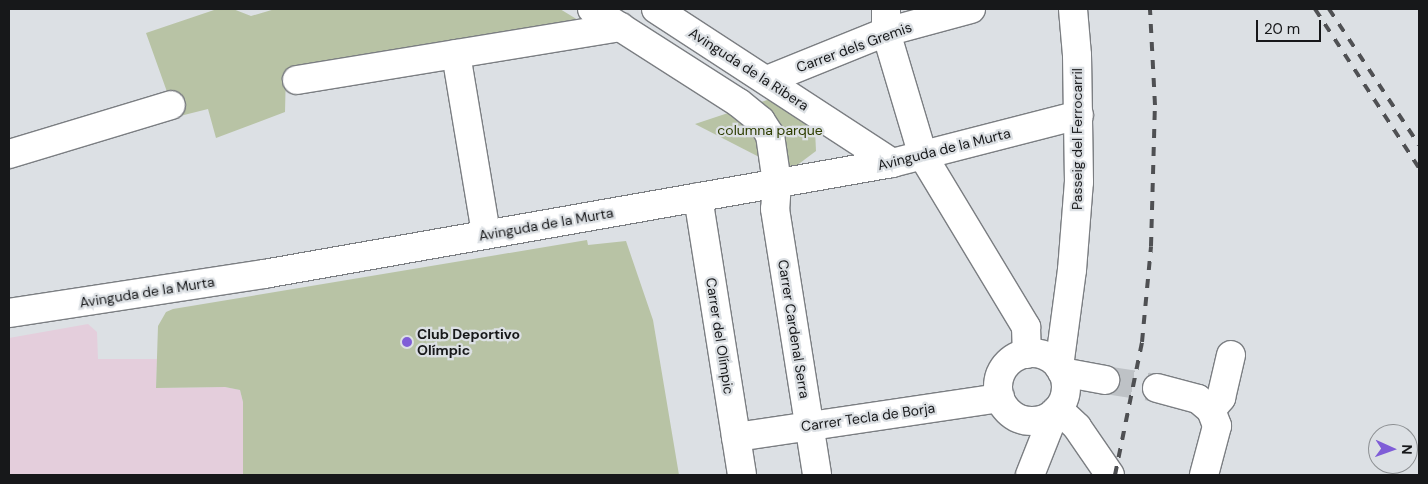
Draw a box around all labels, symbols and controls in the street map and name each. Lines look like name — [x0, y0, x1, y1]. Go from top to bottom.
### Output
scale bar — [1258, 10, 1323, 42]
street label: Carrer dels Gremis — [794, 18, 914, 76]
text: 20 m — [1264, 19, 1300, 39]
street label: Avinguda de la Ribera — [686, 24, 812, 114]
street label: Passeig del Ferrocarril — [1069, 68, 1085, 210]
park label: columna parque — [717, 122, 823, 138]
street label: Avinguda de la Murta — [876, 124, 1012, 174]
street label: Avinguda de la Murta — [477, 204, 615, 244]
street label: Carrer Cardenal Serra — [775, 258, 813, 400]
street label: Avinguda de la Murta — [78, 273, 216, 311]
street label: Carrer del Olímpic — [702, 276, 738, 396]
place label: Club Deportivo Olímpic — [417, 326, 520, 358]
marker: Club Deportivo Olímpic — [401, 336, 413, 348]
street label: Carrer Tecla de Borja — [800, 399, 936, 435]
north arrow — [1368, 424, 1418, 474]
text: N — [1398, 444, 1416, 455]

